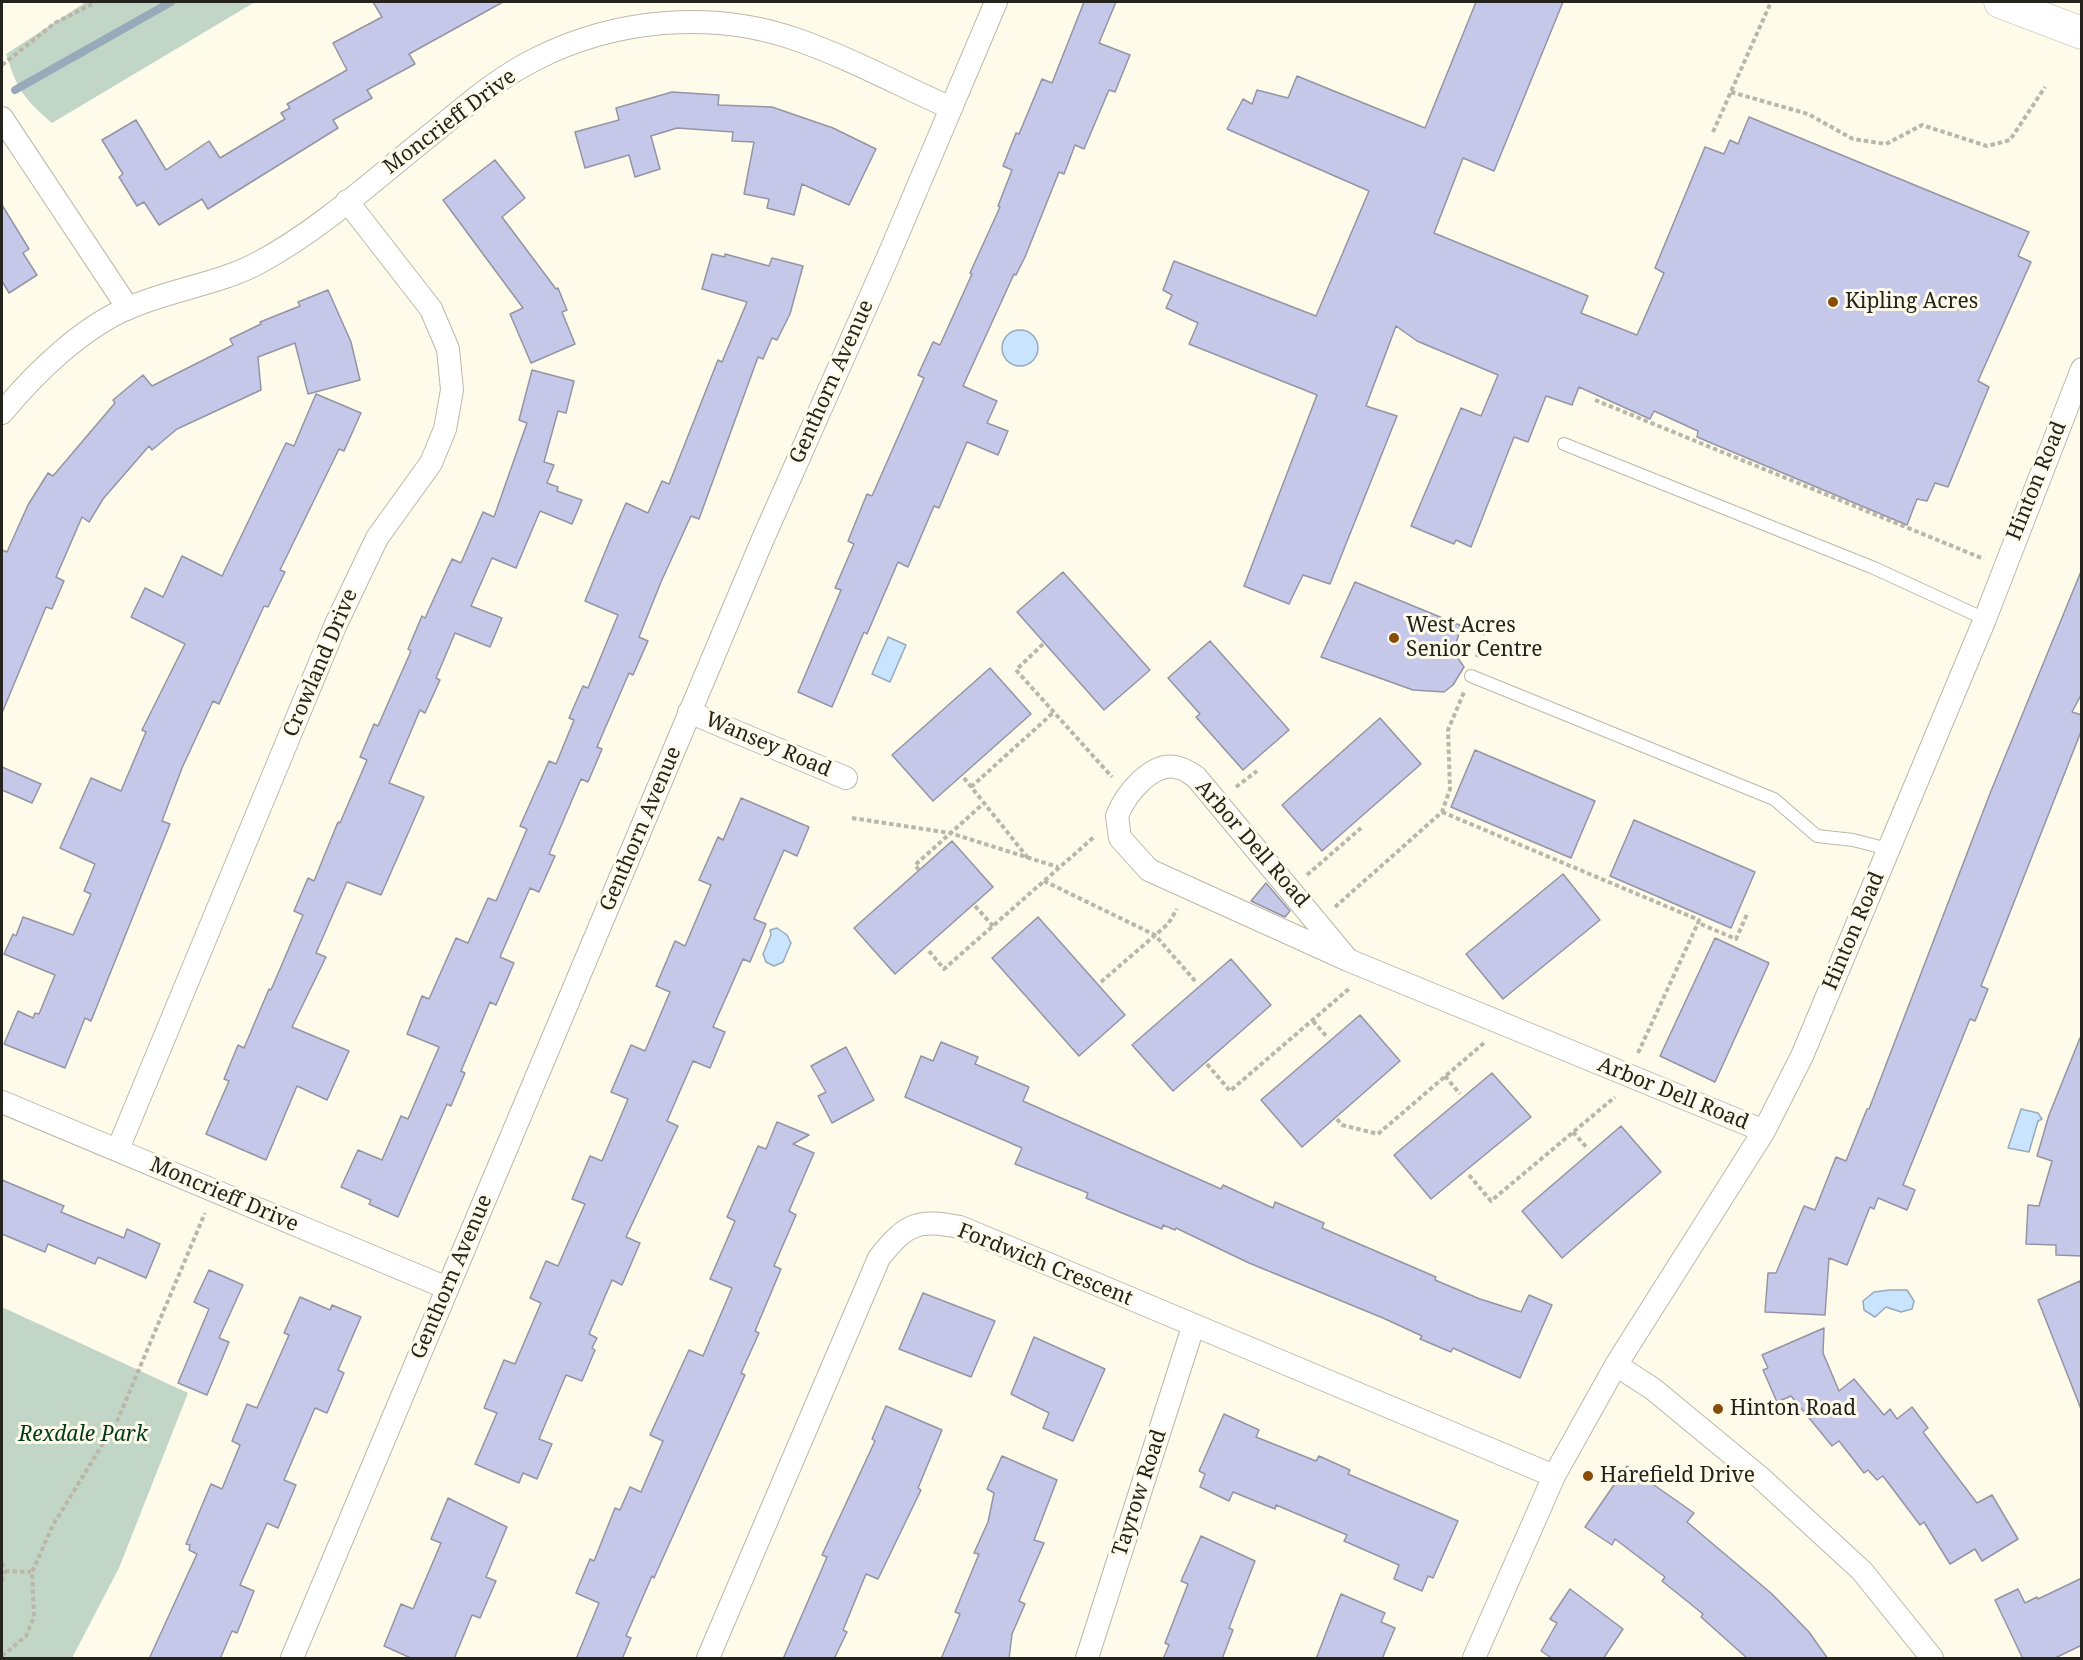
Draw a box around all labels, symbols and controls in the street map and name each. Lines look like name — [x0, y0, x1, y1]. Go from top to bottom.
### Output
street label: Moncrieff Drive — [379, 64, 521, 180]
place label: Kipling Acres — [1845, 289, 1978, 315]
marker: Kipling Acres — [1826, 295, 1840, 309]
street label: Genthorn Avenue — [785, 296, 879, 468]
street label: Hinton Road — [2002, 418, 2072, 544]
street label: Crowland Drive — [278, 585, 364, 741]
place label: West Acres Senior Centre — [1406, 613, 1543, 663]
marker: West Acres Senior Centre — [1387, 631, 1401, 645]
street label: Wansey Road — [701, 707, 835, 783]
street label: Genthorn Avenue — [595, 743, 687, 915]
street label: Arbor Dell Road — [1190, 775, 1314, 913]
street label: Hinton Road — [1818, 868, 1890, 994]
street label: Arbor Dell Road — [1594, 1052, 1752, 1136]
street label: Moncrieff Drive — [146, 1152, 302, 1238]
street label: Genthorn Avenue — [406, 1191, 498, 1363]
street label: Fordwich Crescent — [954, 1218, 1136, 1312]
place label: Hinton Road — [1730, 1396, 1856, 1422]
marker: Hinton Road — [1711, 1402, 1725, 1416]
park label: Rexdale Park — [18, 1422, 148, 1448]
street label: Tayrow Road — [1108, 1426, 1172, 1560]
place label: Harefield Drive — [1600, 1463, 1755, 1489]
marker: Harefield Drive — [1581, 1469, 1595, 1483]

